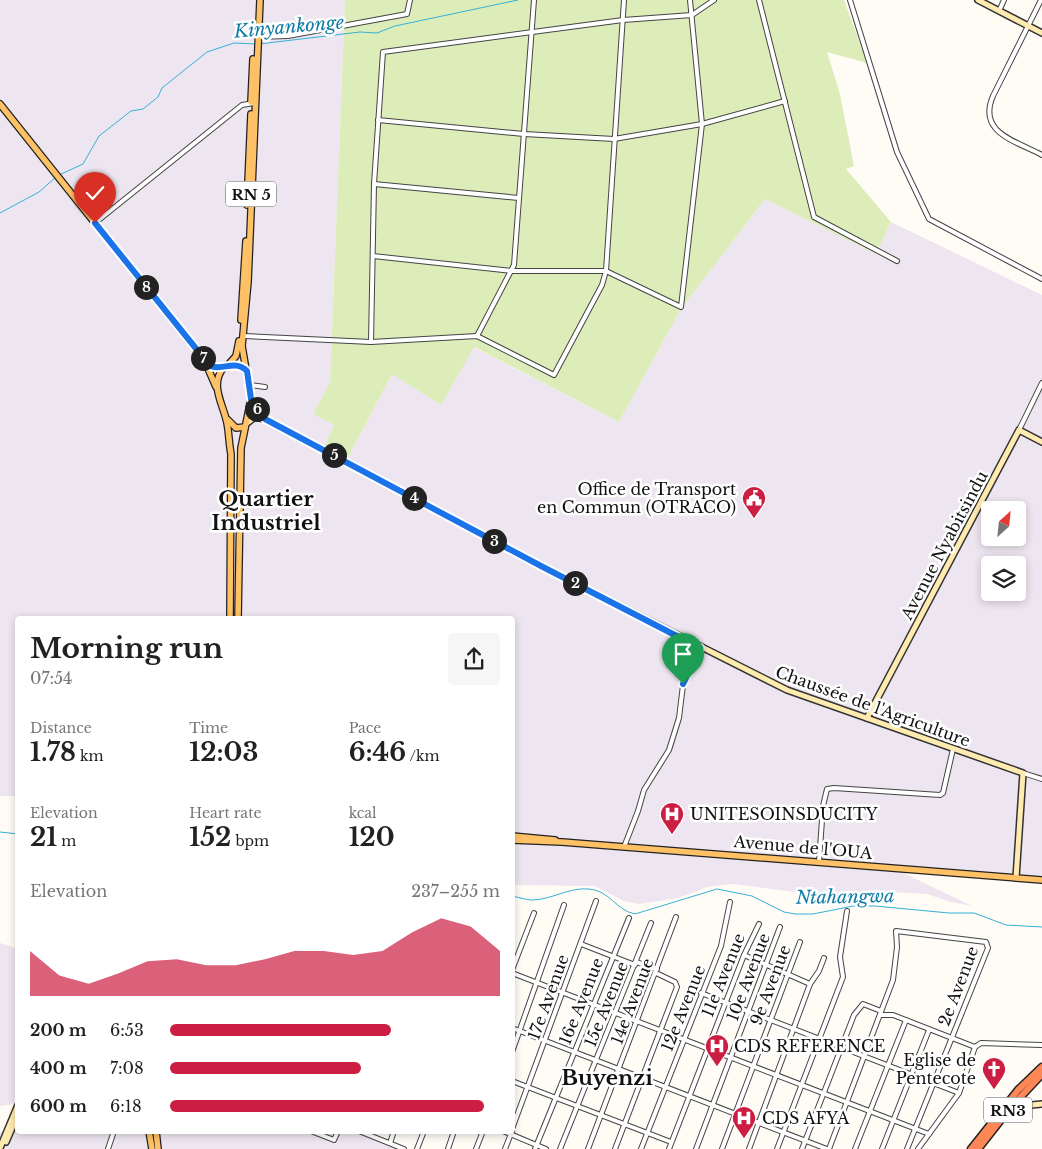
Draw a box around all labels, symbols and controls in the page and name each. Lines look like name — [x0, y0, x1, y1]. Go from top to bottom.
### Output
water label: Kinyankonge — [232, 11, 345, 43]
pin — [74, 172, 116, 223]
icon: check — [81, 179, 109, 207]
road number: RN 5 — [226, 182, 276, 206]
pin: 8 — [134, 274, 158, 300]
text: 8 — [142, 278, 151, 296]
pin: 7 — [190, 346, 216, 370]
text: 7 — [200, 349, 207, 367]
pin: 6 — [244, 396, 270, 422]
text: 6 — [253, 400, 262, 418]
pin: 5 — [322, 442, 346, 468]
text: 5 — [330, 446, 339, 464]
street label: Avenue Nyabitsindu — [896, 467, 992, 624]
place label: Office de Transport en Commun (OTRACO) — [537, 479, 736, 517]
public building icon: Office de Transport en Commun (OTRACO) — [741, 485, 767, 519]
district label: Quartier Industriel — [211, 486, 321, 536]
pin: 4 — [402, 486, 426, 510]
text: 4 — [410, 489, 419, 507]
north arrow — [981, 501, 1026, 546]
map controls — [981, 501, 1026, 601]
pin: 3 — [482, 528, 506, 554]
text: 3 — [490, 532, 499, 550]
button: layers — [981, 556, 1026, 601]
pin: 2 — [562, 570, 588, 596]
text: 2 — [571, 574, 580, 592]
text: Morning run — [30, 631, 223, 666]
button: share — [448, 633, 500, 685]
pin — [662, 633, 704, 684]
icon: arrive — [669, 640, 697, 668]
street label: Chaussée de l'Agriculture — [773, 661, 973, 751]
text: 07:54 — [30, 668, 72, 688]
text: Distance — [30, 719, 92, 737]
text: Time — [189, 719, 228, 737]
text: Pace — [349, 719, 381, 737]
text: 1.78 — [30, 737, 76, 768]
text: 12:03 — [189, 737, 258, 768]
text: 6:46 — [349, 737, 406, 768]
text: km — [76, 747, 104, 765]
text: /km — [406, 747, 440, 765]
hospital icon: UNITESOINSDUCITY — [659, 801, 685, 835]
text: Elevation — [30, 804, 98, 822]
text: Heart rate — [189, 804, 261, 822]
text: kcal — [349, 804, 377, 822]
place label: UNITESOINSDUCITY — [690, 804, 878, 824]
text: 21 — [30, 822, 57, 853]
text: 152 — [189, 822, 231, 853]
text: 120 — [349, 822, 395, 853]
street label: Avenue de l'OUA — [732, 831, 874, 863]
text: m — [57, 832, 76, 850]
text: bpm — [231, 832, 269, 850]
text: Elevation — [30, 881, 107, 901]
text: 237–255 m — [411, 881, 500, 901]
water label: Ntahangwa — [795, 885, 894, 909]
street label: 11e Avenue — [697, 930, 749, 1020]
street label: 10e Avenue — [722, 930, 774, 1024]
street label: 9e Avenue — [746, 942, 794, 1028]
street label: 2e Avenue — [934, 943, 982, 1029]
street label: 17e Avenue — [523, 952, 573, 1042]
street label: 16e Avenue — [555, 955, 607, 1047]
street label: 14e Avenue — [606, 955, 658, 1047]
street label: 15e Avenue — [580, 958, 632, 1050]
street label: 12e Avenue — [657, 962, 709, 1054]
text: 200 m — [30, 1020, 87, 1040]
text: 6:53 — [110, 1020, 144, 1040]
hospital icon: CDS REFERENCE — [704, 1033, 730, 1067]
place label: CDS REFERENCE — [734, 1036, 885, 1056]
place label: Eglise de Pentecote — [896, 1050, 976, 1088]
church icon: Eglise de Pentecote — [981, 1056, 1007, 1090]
text: 400 m — [30, 1058, 87, 1078]
text: 7:08 — [110, 1058, 144, 1078]
district label: Buyenzi — [561, 1065, 653, 1091]
text: 600 m — [30, 1096, 87, 1116]
text: 6:18 — [110, 1096, 142, 1116]
road number: RN3 — [984, 1098, 1032, 1122]
hospital icon: CDS AFYA — [731, 1105, 757, 1139]
place label: CDS AFYA — [762, 1108, 850, 1128]

